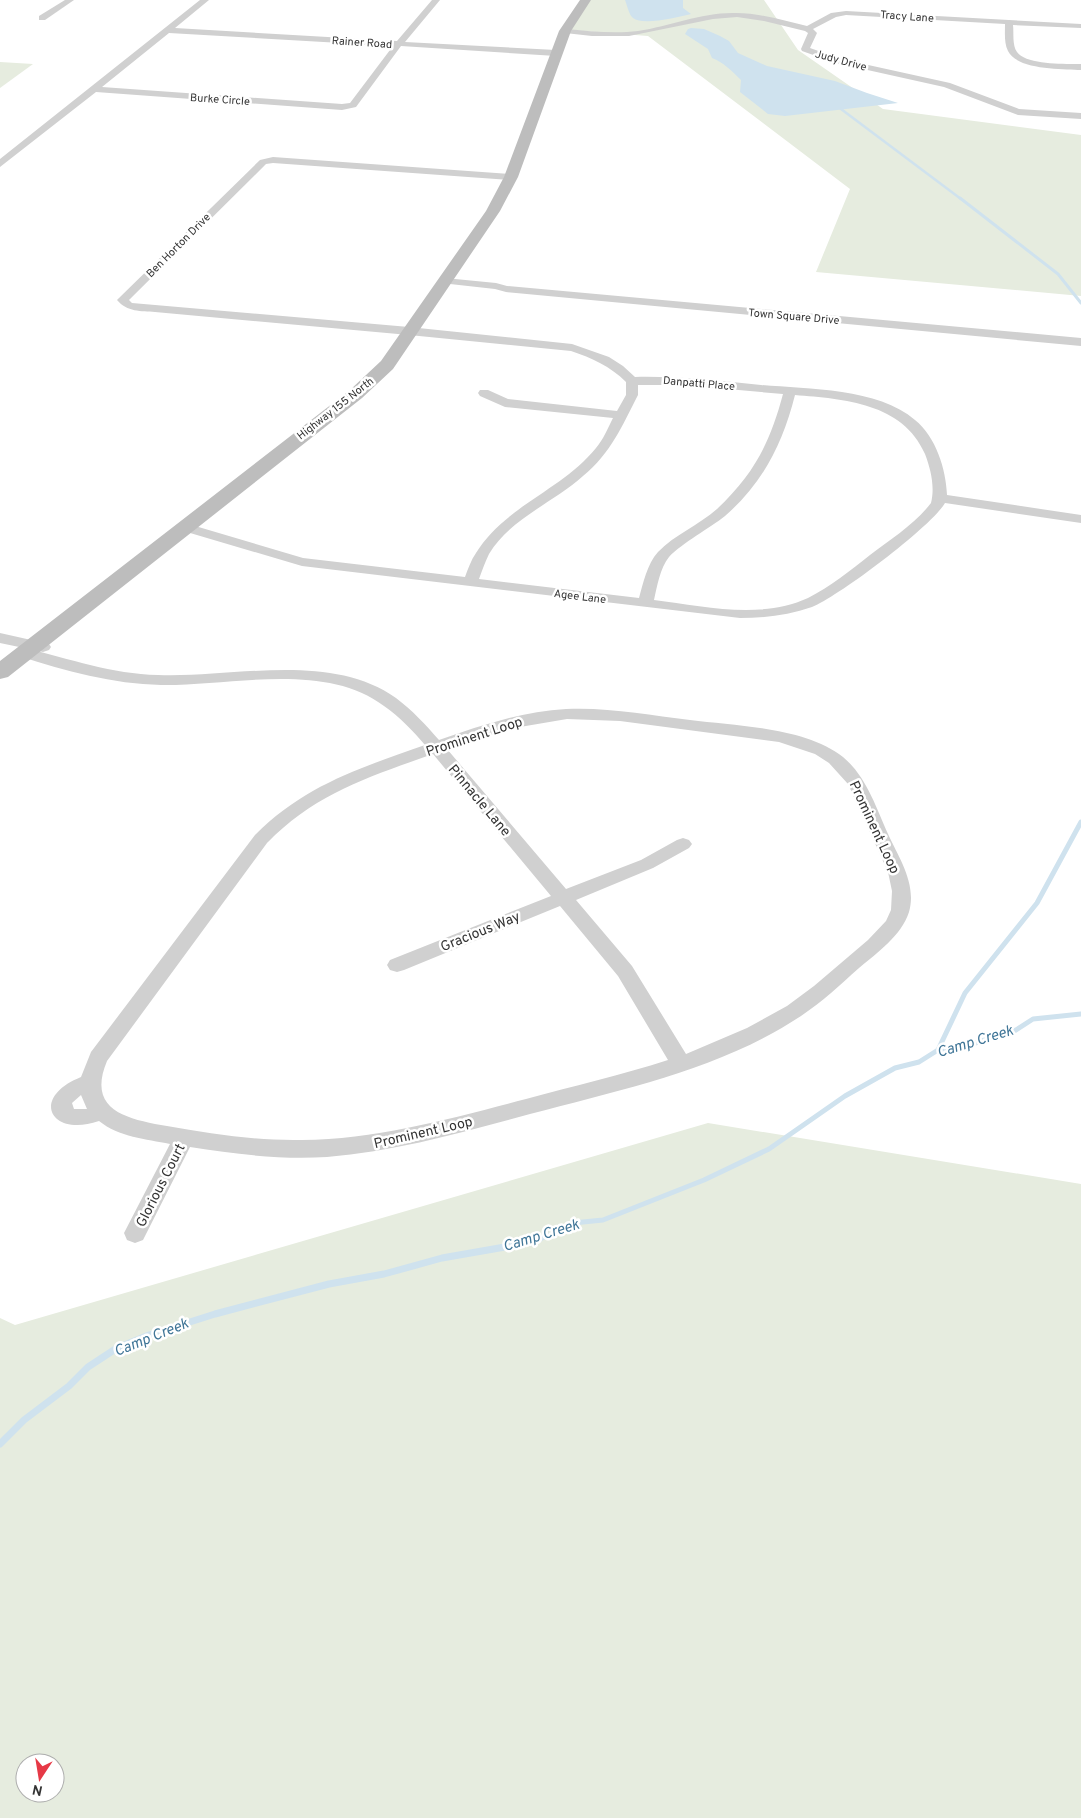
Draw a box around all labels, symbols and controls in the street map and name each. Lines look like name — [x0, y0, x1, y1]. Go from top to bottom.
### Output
street label: Tracy Lane — [880, 8, 934, 26]
street label: Rainer Road — [331, 34, 393, 52]
street label: Judy Drive — [813, 47, 868, 75]
street label: Burke Circle — [190, 91, 250, 109]
street label: Ben Horton Drive — [144, 211, 214, 281]
street label: Town Square Drive — [748, 306, 840, 328]
street label: Highway 155 North — [294, 374, 377, 443]
street label: Danpatti Place — [662, 374, 736, 394]
street label: Agee Lane — [553, 587, 607, 607]
street label: Prominent Loop — [424, 714, 525, 761]
street label: Pinnacle Lane — [444, 762, 514, 840]
street label: Prominent Loop — [845, 778, 903, 877]
street label: Gracious Way — [438, 909, 523, 956]
water label: Camp Creek — [935, 1022, 1016, 1063]
street label: Prominent Loop — [372, 1114, 474, 1153]
street label: Glorious Court — [133, 1141, 190, 1230]
water label: Camp Creek — [501, 1216, 582, 1257]
water label: Camp Creek — [112, 1315, 192, 1362]
north arrow — [15, 1753, 65, 1803]
text: N — [31, 1780, 44, 1799]

